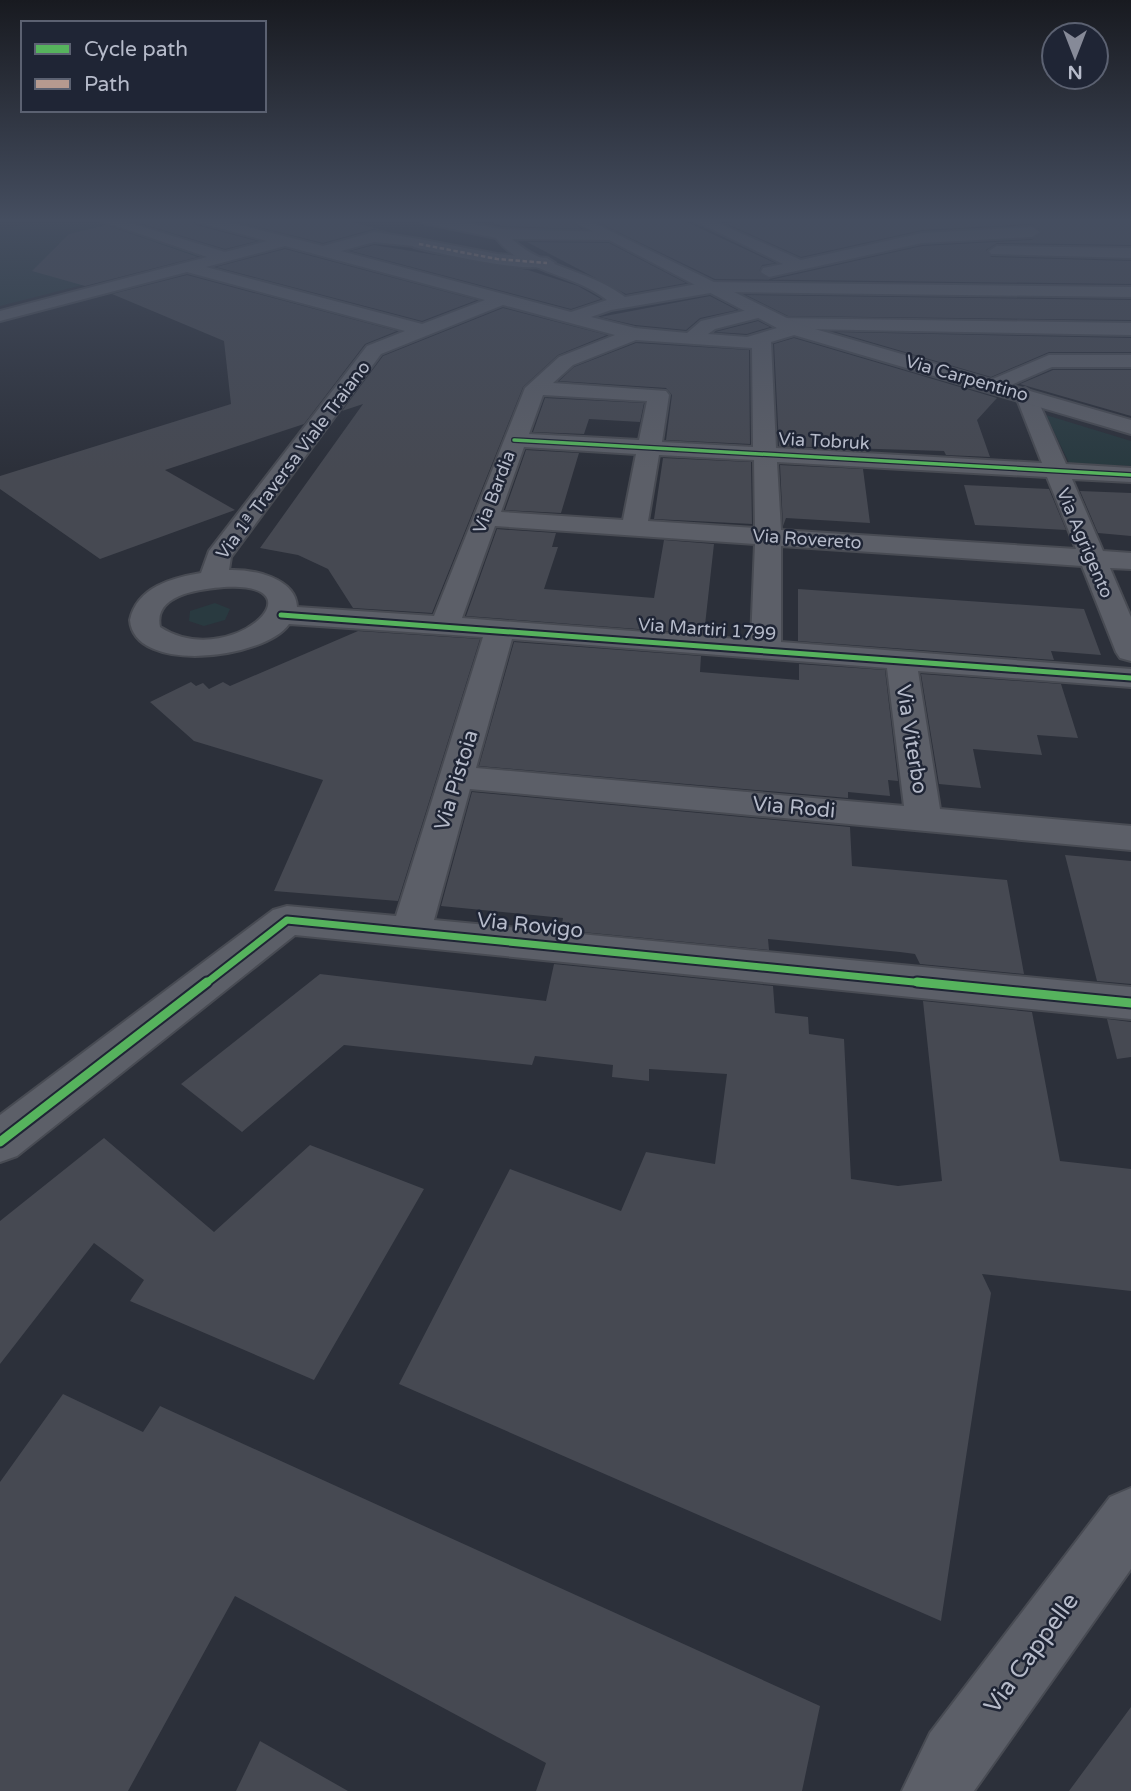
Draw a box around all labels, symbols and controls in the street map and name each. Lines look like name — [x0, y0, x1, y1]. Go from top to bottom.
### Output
legend — [21, 21, 266, 112]
north arrow — [1040, 21, 1110, 91]
text: Cycle path — [84, 37, 188, 62]
text: N — [1067, 61, 1083, 83]
text: Path — [84, 72, 130, 97]
street label: Via Carpentino — [903, 350, 1031, 406]
street label: Via 1ª Traversa Viale Traiano — [211, 356, 375, 564]
street label: Via Tobruk — [778, 428, 870, 454]
street label: Via Bardia — [468, 448, 520, 536]
street label: Via Agrigento — [1052, 485, 1118, 601]
street label: Via Rovereto — [752, 524, 862, 554]
street label: Via Martiri 1799 — [637, 613, 777, 645]
street label: Via Viterbo — [891, 683, 932, 795]
street label: Via Pistoia — [429, 727, 484, 833]
street label: Via Rodi — [751, 791, 836, 824]
street label: Via Rovigo — [476, 907, 584, 944]
street label: Via Cappelle — [978, 1587, 1085, 1719]

